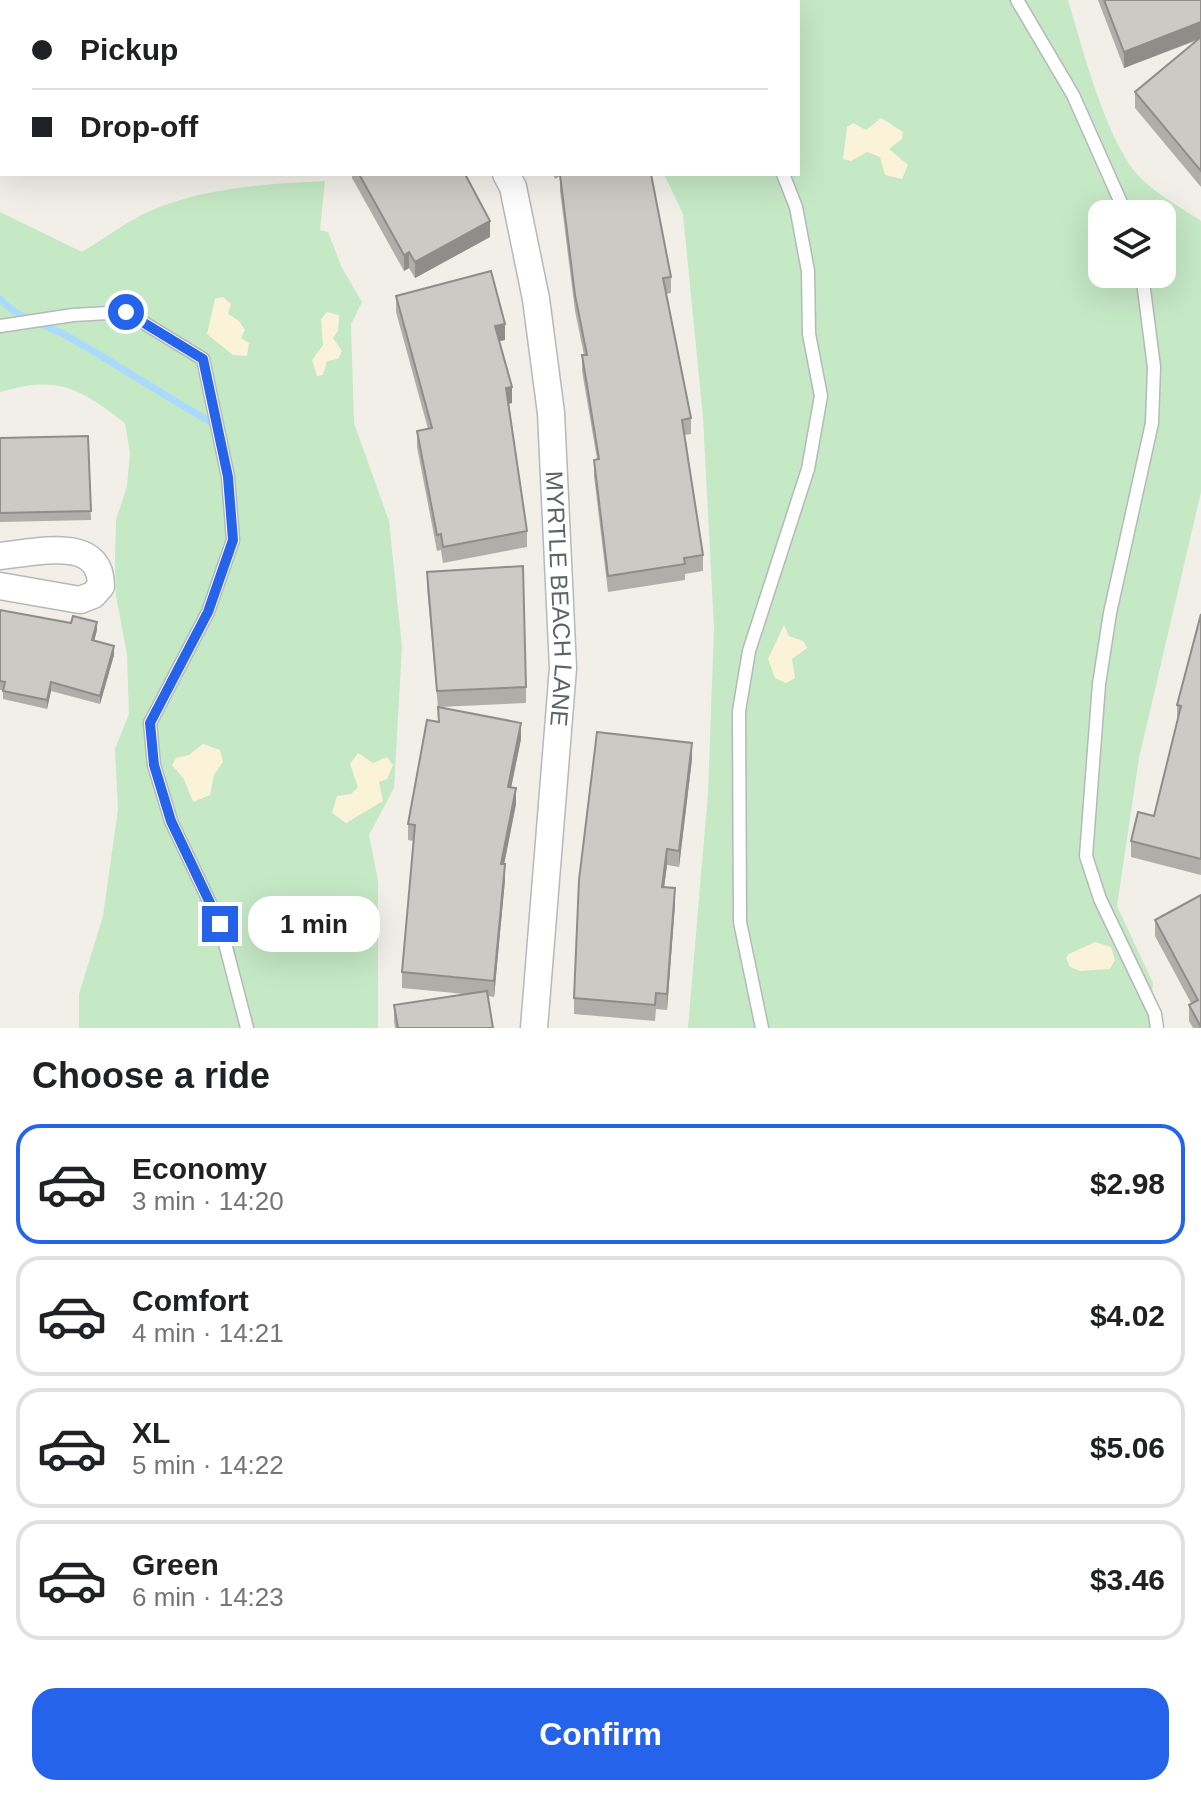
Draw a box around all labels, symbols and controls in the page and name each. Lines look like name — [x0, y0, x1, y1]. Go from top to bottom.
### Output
text: Pickup — [80, 33, 178, 66]
text: Drop-off — [80, 110, 198, 143]
map controls — [1088, 200, 1176, 288]
button: layers — [1088, 200, 1176, 288]
route start — [108, 294, 144, 330]
street label: MYRTLE BEACH LANE — [541, 470, 577, 727]
callout: 1 min — [248, 896, 380, 952]
route end — [202, 906, 238, 942]
text: 1 min — [280, 909, 348, 939]
text: Choose a ride — [32, 1055, 270, 1096]
icon: car — [36, 1148, 108, 1220]
text: Economy — [132, 1152, 267, 1185]
text: $2.98 — [1090, 1167, 1165, 1200]
text: 3 min · 14:20 — [132, 1186, 284, 1216]
icon: car — [36, 1280, 108, 1352]
text: Comfort — [132, 1284, 249, 1317]
text: $4.02 — [1090, 1299, 1165, 1332]
text: 4 min · 14:21 — [132, 1318, 284, 1348]
icon: car — [36, 1412, 108, 1484]
text: XL — [132, 1416, 170, 1449]
text: $5.06 — [1090, 1431, 1165, 1464]
text: 5 min · 14:22 — [132, 1450, 284, 1480]
icon: car — [36, 1544, 108, 1616]
text: Green — [132, 1548, 219, 1581]
text: $3.46 — [1090, 1563, 1165, 1596]
text: 6 min · 14:23 — [132, 1582, 284, 1612]
button: Confirm — [32, 1688, 1169, 1780]

